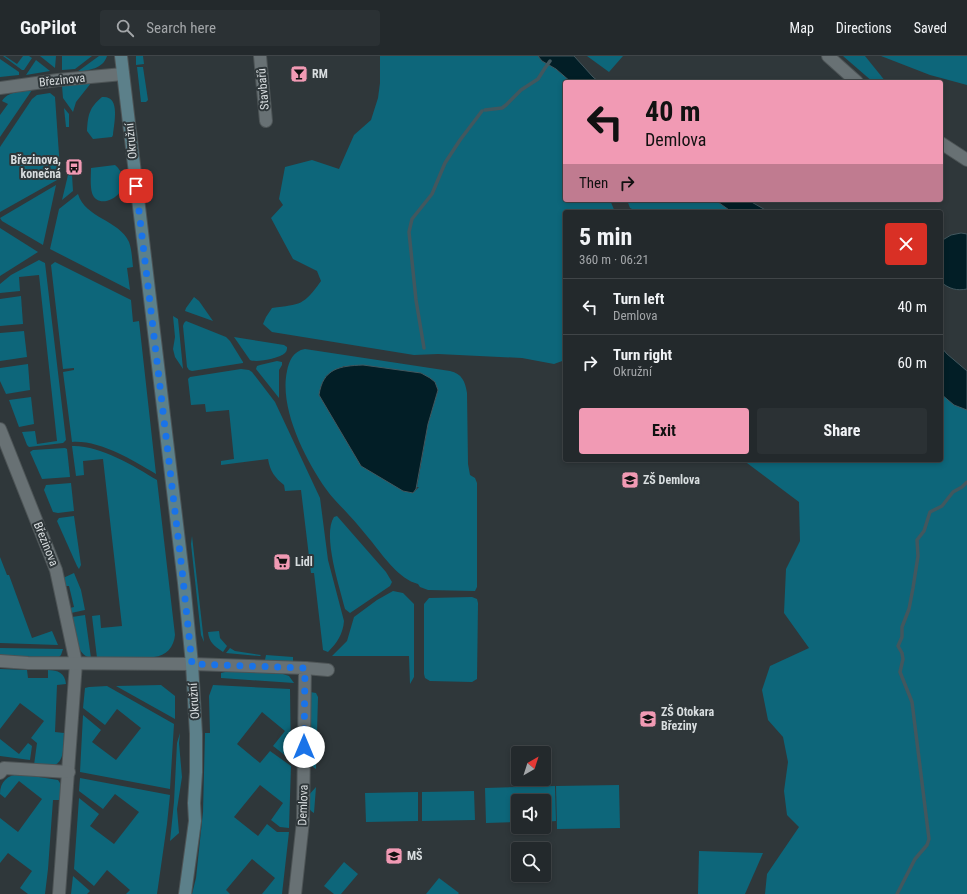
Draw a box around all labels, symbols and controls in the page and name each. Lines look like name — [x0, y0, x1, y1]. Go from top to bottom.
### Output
search box — [100, 10, 380, 46]
text: GoPilot — [20, 16, 76, 39]
icon: search — [114, 17, 136, 39]
text: Search here — [146, 19, 216, 37]
text: Map — [790, 20, 814, 36]
text: Directions — [836, 20, 892, 36]
text: Saved — [914, 20, 947, 36]
bar icon: RM — [289, 64, 309, 84]
street label: Stavbařů — [254, 67, 272, 110]
place label: RM — [312, 67, 328, 81]
street label: Březinova — [38, 71, 86, 89]
text: 40 m — [645, 95, 701, 128]
icon: left — [579, 96, 631, 148]
street label: Okružní — [122, 121, 140, 160]
text: Demlova — [645, 129, 707, 150]
place label: Březinova, konečná — [11, 153, 61, 181]
bus stop icon: Březinova, konečná — [64, 157, 84, 177]
pin — [119, 169, 153, 203]
icon: right — [616, 172, 638, 194]
text: Then — [579, 174, 608, 192]
icon: arrive — [125, 175, 147, 197]
text: 5 min — [579, 223, 632, 251]
button: close — [885, 223, 927, 265]
text: 360 m · 06:21 — [579, 252, 649, 267]
text: Turn left — [613, 290, 664, 308]
icon: left — [579, 296, 601, 318]
text: 40 m — [897, 298, 927, 316]
text: Demlova — [613, 308, 657, 323]
text: Turn right — [613, 346, 672, 364]
icon: right — [579, 352, 601, 374]
text: 60 m — [897, 354, 927, 372]
text: Okružní — [613, 364, 652, 379]
button: Exit — [579, 408, 749, 454]
button: Share — [757, 408, 927, 454]
school or university icon: ZŠ Demlova — [620, 470, 640, 490]
place label: ZŠ Demlova — [643, 472, 700, 487]
street label: Březinova — [31, 520, 61, 568]
supermarket icon: Lidl — [272, 552, 292, 572]
place label: Lidl — [295, 555, 313, 569]
street label: Okružní — [186, 681, 202, 719]
place label: ZŠ Otokara Březiny — [661, 704, 715, 733]
school or university icon: ZŠ Otokara Březiny — [638, 709, 658, 729]
position arrow — [283, 726, 325, 768]
north arrow — [511, 746, 551, 786]
map controls — [511, 746, 551, 882]
street label: Demlova — [295, 784, 311, 826]
button: sound — [511, 794, 551, 834]
button: search — [511, 842, 551, 882]
school or university icon: MŠ — [384, 846, 404, 866]
place label: MŠ — [407, 848, 423, 863]

